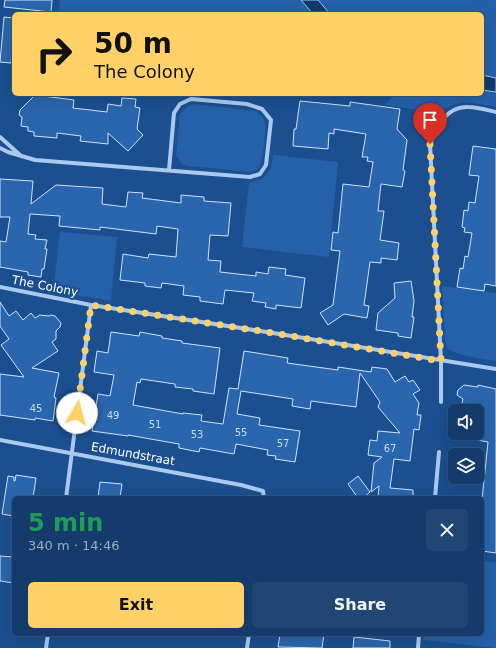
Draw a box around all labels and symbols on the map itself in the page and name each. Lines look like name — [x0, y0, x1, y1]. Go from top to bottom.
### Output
pin — [413, 103, 447, 144]
street label: The Colony — [10, 273, 79, 299]
position arrow — [56, 392, 98, 434]
house number: 45 — [30, 403, 42, 414]
house number: 49 — [107, 410, 119, 421]
house number: 51 — [149, 419, 161, 430]
house number: 55 — [235, 427, 247, 438]
house number: 53 — [191, 429, 203, 440]
house number: 57 — [277, 438, 289, 449]
street label: Edmundstraat — [90, 440, 176, 468]
house number: 67 — [384, 443, 396, 454]

